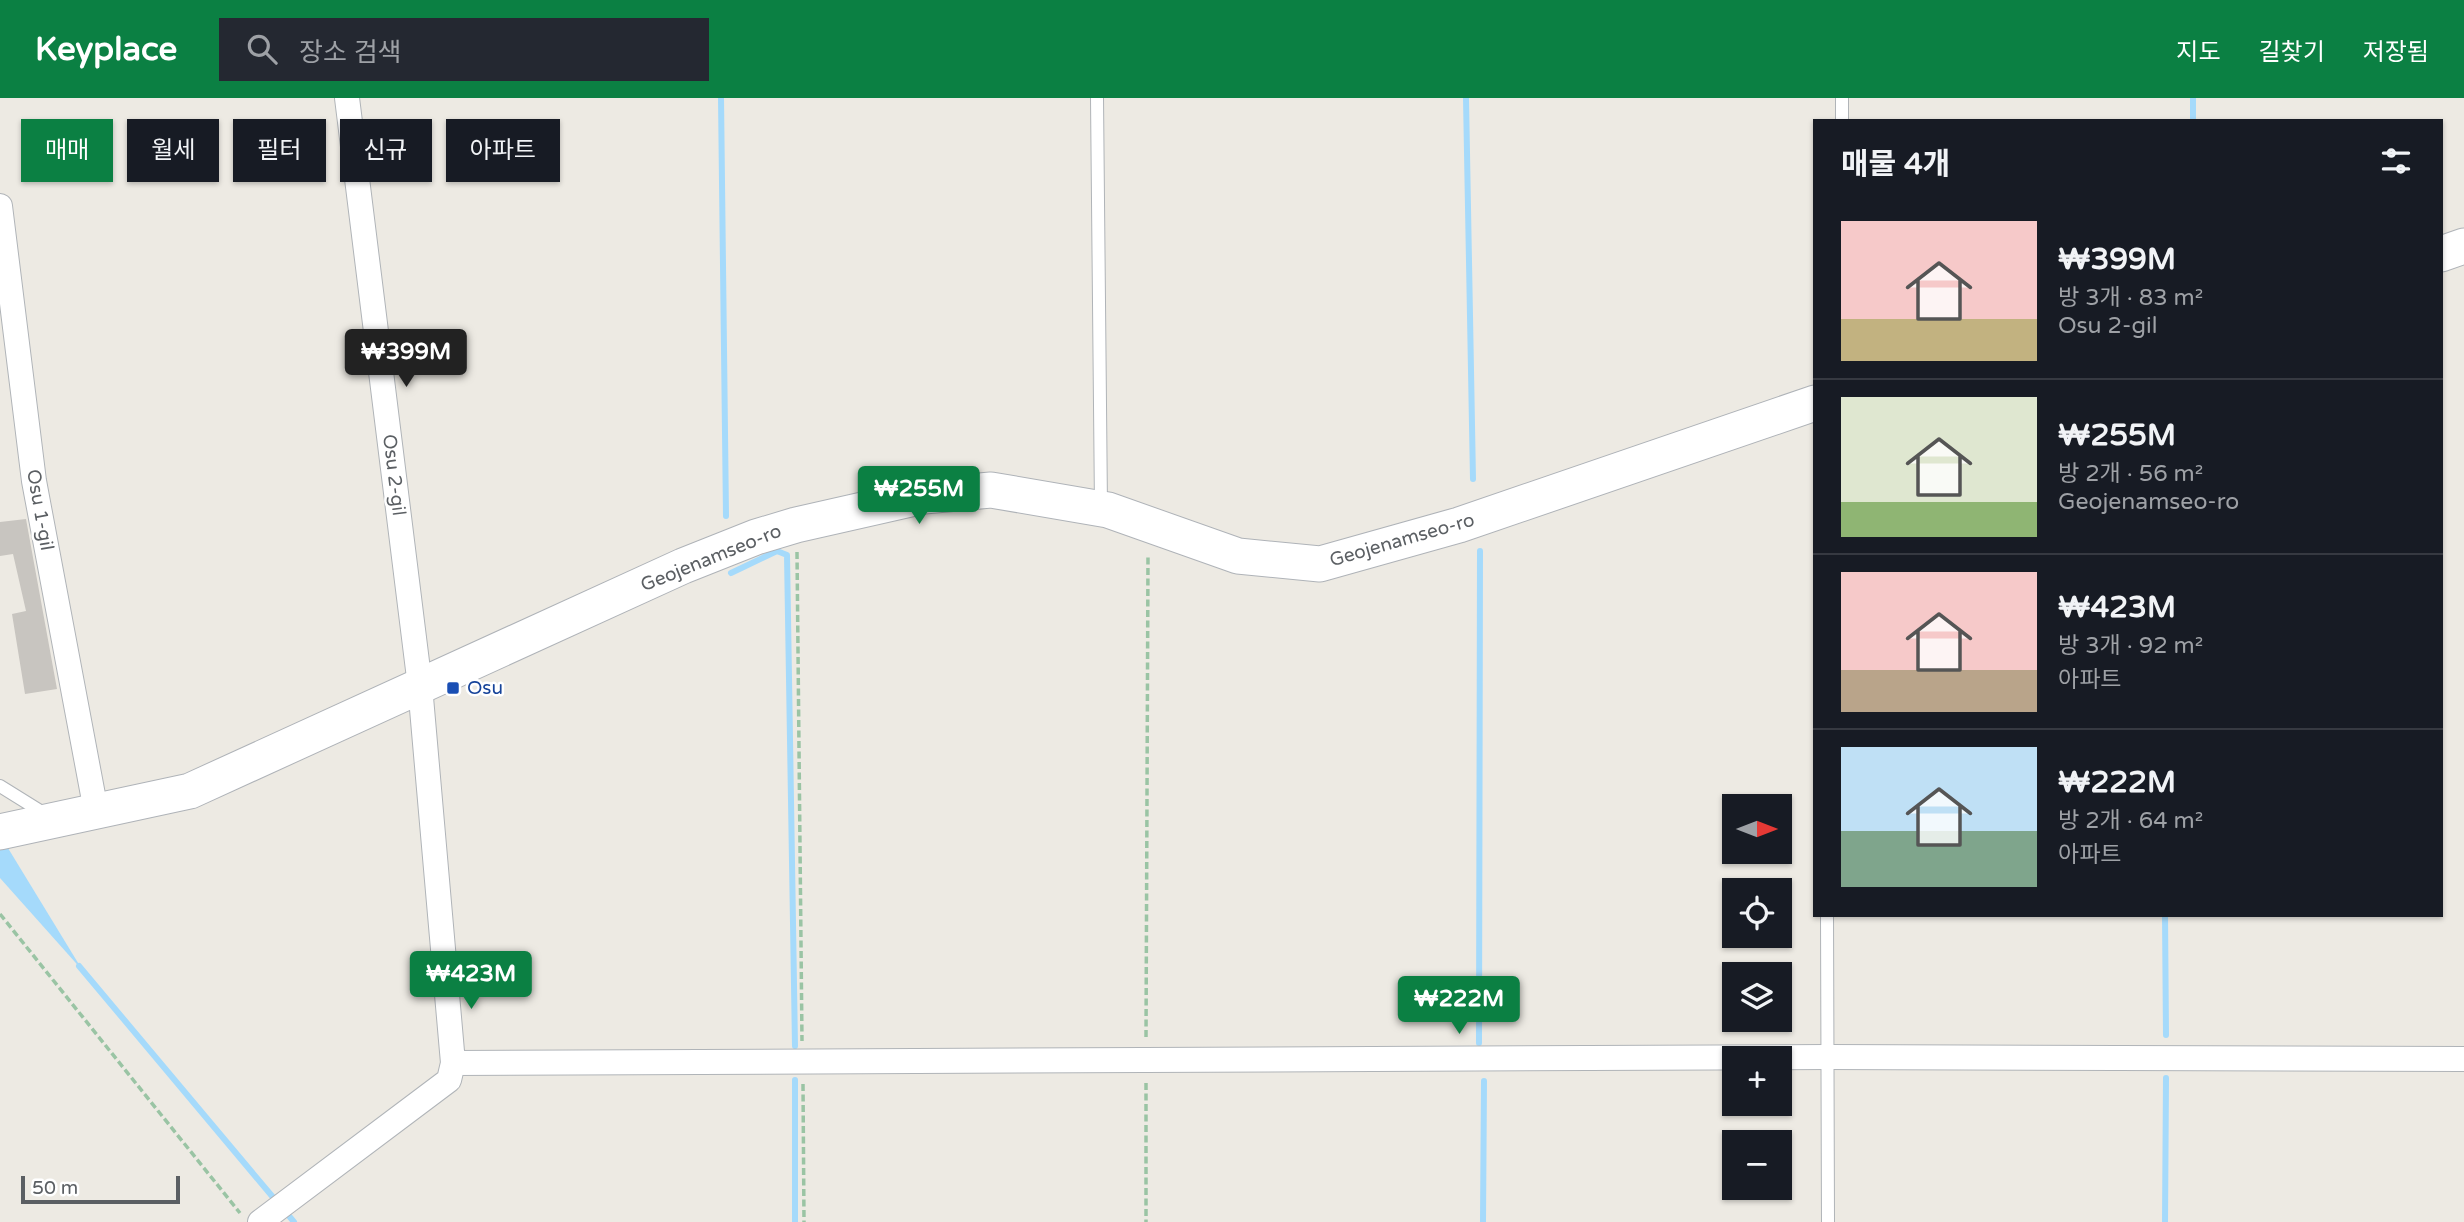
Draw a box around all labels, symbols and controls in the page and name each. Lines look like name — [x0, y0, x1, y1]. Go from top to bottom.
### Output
search box — [219, 18, 709, 81]
text: Keyplace — [35, 30, 177, 69]
icon: search — [243, 30, 281, 68]
text: 장소 검색 — [299, 37, 402, 68]
text: 지도 — [2176, 38, 2221, 67]
text: 길찾기 — [2259, 38, 2325, 67]
text: 저장됨 — [2363, 38, 2429, 67]
chip: 매매 — [21, 119, 113, 182]
chip: 월세 — [127, 119, 219, 182]
chip: 필터 — [233, 119, 326, 182]
chip: 신규 — [340, 119, 432, 182]
chip: 아파트 — [446, 119, 560, 182]
icon: filters — [2377, 142, 2415, 180]
text: 매물 4개 — [1841, 146, 1950, 183]
text: ₩399M — [2058, 241, 2176, 278]
icon: home — [1897, 249, 1981, 333]
text: 방 3개 · 83 m² — [2058, 284, 2203, 312]
text: Osu 2-gil — [2058, 312, 2157, 340]
pin: ₩399M — [357, 330, 455, 389]
text: ₩399M — [361, 338, 451, 366]
text: ₩255M — [2058, 417, 2176, 454]
icon: home — [1897, 425, 1981, 509]
street label: Osu 2-gil — [378, 433, 410, 517]
text: 방 2개 · 56 m² — [2058, 460, 2203, 488]
pin: ₩255M — [870, 466, 968, 526]
street label: Osu 1-gil — [22, 468, 58, 552]
text: ₩255M — [874, 475, 964, 503]
text: Geojenamseo-ro — [2058, 488, 2239, 516]
street label: Geojenamseo-ro — [1327, 509, 1477, 571]
street label: Geojenamseo-ro — [637, 520, 785, 596]
text: ₩423M — [2058, 589, 2176, 626]
icon: home — [1897, 600, 1981, 684]
text: 방 3개 · 92 m² — [2058, 632, 2203, 660]
text: 아파트 — [2058, 666, 2121, 694]
place label: Osu — [467, 677, 503, 699]
marker: Osu — [445, 680, 461, 696]
text: ₩222M — [2058, 764, 2176, 801]
icon: home — [1897, 775, 1981, 859]
north arrow — [1722, 794, 1792, 864]
map controls — [1722, 794, 1792, 1200]
text: 방 2개 · 64 m² — [2058, 807, 2203, 835]
text: 아파트 — [2058, 841, 2121, 869]
button: locate — [1722, 878, 1792, 948]
pin: ₩423M — [422, 951, 520, 1011]
text: ₩423M — [426, 960, 516, 988]
button: layers — [1722, 962, 1792, 1032]
pin: ₩222M — [1410, 976, 1508, 1036]
text: ₩222M — [1414, 985, 1504, 1013]
button: + — [1722, 1046, 1792, 1116]
button: − — [1722, 1130, 1792, 1200]
scale bar — [21, 1173, 180, 1205]
text: 50 m — [32, 1177, 78, 1199]

